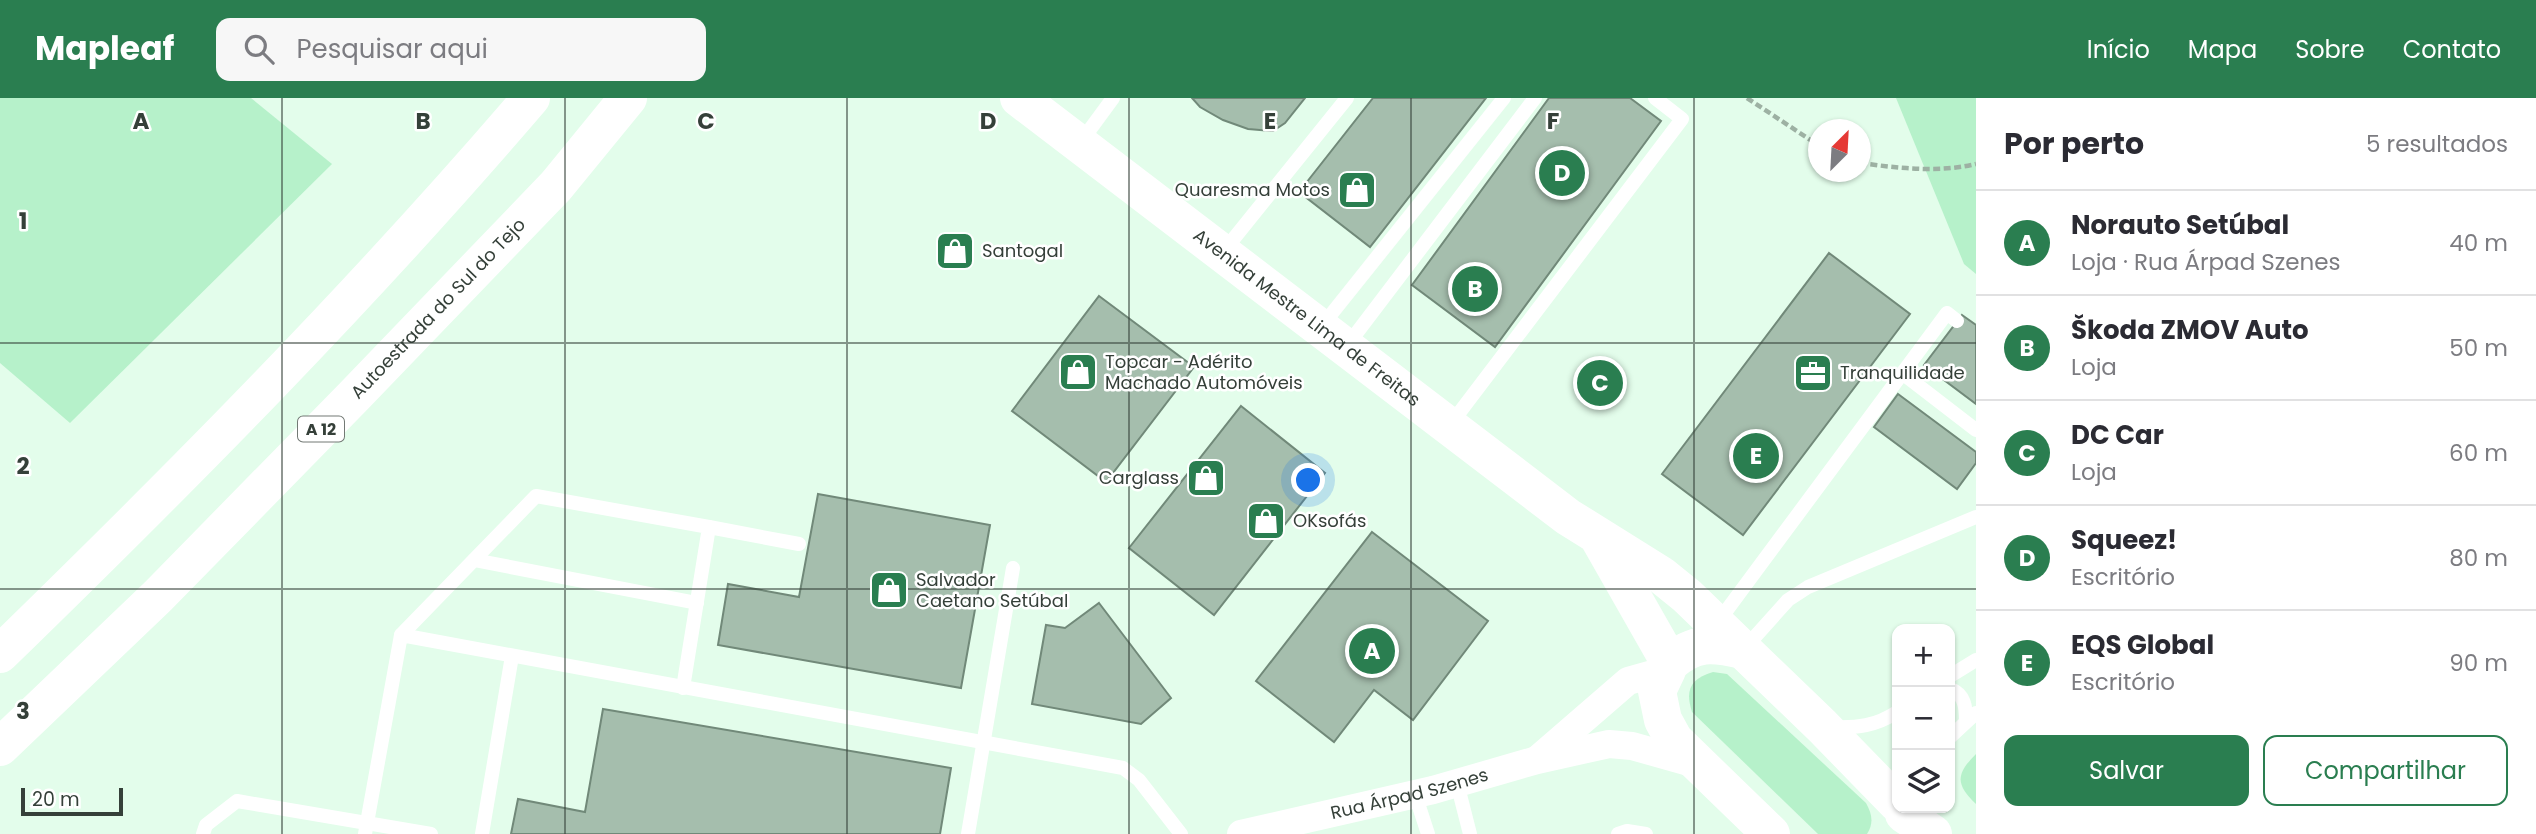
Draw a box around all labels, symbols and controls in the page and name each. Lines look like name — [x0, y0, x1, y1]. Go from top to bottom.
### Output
search box — [216, 18, 706, 81]
text: Mapleaf — [35, 25, 174, 72]
icon: search — [240, 30, 278, 68]
text: Pesquisar aqui — [296, 31, 488, 67]
text: Início — [2087, 33, 2150, 66]
text: Mapa — [2188, 33, 2257, 66]
text: Sobre — [2295, 33, 2365, 66]
text: Contato — [2403, 33, 2501, 66]
text: A — [133, 105, 150, 137]
text: B — [415, 105, 431, 137]
text: C — [697, 105, 715, 137]
text: D — [980, 105, 996, 137]
text: E — [1264, 105, 1276, 137]
text: F — [1547, 105, 1559, 137]
north arrow — [1808, 119, 1871, 182]
text: Por perto — [2004, 122, 2144, 165]
text: 5 resultados — [2366, 128, 2508, 160]
pin: D — [1539, 147, 1585, 199]
shop icon: Quaresma Motos — [1336, 169, 1378, 211]
place label: Quaresma Motos — [1175, 177, 1330, 202]
text: 1 — [19, 205, 27, 237]
text: Norauto Setúbal — [2071, 207, 2289, 243]
street label: Autoestrada do Sul do Tejo — [345, 212, 531, 404]
street label: Avenida Mestre Lima de Freitas — [1188, 223, 1426, 412]
text: A — [2019, 227, 2035, 259]
text: 40 m — [2449, 227, 2508, 259]
shop icon: Santogal — [934, 230, 976, 272]
place label: Santogal — [982, 238, 1063, 263]
text: Loja · Rua Árpad Szenes — [2071, 246, 2341, 278]
pin: B — [1452, 263, 1498, 315]
text: Škoda ZMOV Auto — [2071, 312, 2309, 348]
text: B — [2019, 332, 2035, 364]
text: 50 m — [2449, 332, 2508, 364]
place label: Topcar - Adérito Machado Automóveis — [1105, 349, 1303, 395]
shop icon: Topcar - Adérito Machado Automóveis — [1057, 351, 1099, 393]
text: Loja — [2071, 351, 2117, 383]
office icon: Tranquilidade — [1792, 352, 1834, 394]
pin: C — [1577, 357, 1623, 409]
place label: Tranquilidade — [1840, 360, 1965, 385]
road number: A 12 — [298, 416, 344, 442]
text: DC Car — [2071, 417, 2164, 453]
pin: E — [1733, 430, 1779, 482]
text: C — [2018, 437, 2036, 469]
text: 60 m — [2449, 437, 2508, 469]
text: 2 — [16, 450, 30, 482]
text: Loja — [2071, 456, 2117, 488]
shop icon: Carglass — [1185, 457, 1227, 499]
your location — [1291, 463, 1325, 497]
place label: Carglass — [1099, 465, 1179, 490]
shop icon: OKsofás — [1245, 500, 1287, 542]
place label: OKsofás — [1293, 508, 1366, 533]
text: Squeez! — [2071, 522, 2177, 558]
text: D — [2019, 542, 2035, 574]
text: 80 m — [2449, 542, 2508, 574]
text: Escritório — [2071, 561, 2175, 593]
place label: Salvador Caetano Setúbal — [916, 567, 1068, 613]
shop icon: Salvador Caetano Setúbal — [868, 569, 910, 611]
map controls — [1892, 624, 1955, 813]
button: + — [1892, 624, 1955, 687]
pin: A — [1349, 625, 1395, 677]
text: EQS Global — [2071, 627, 2214, 663]
text: E — [2021, 647, 2033, 679]
text: 90 m — [2449, 647, 2508, 679]
text: Escritório — [2071, 666, 2175, 698]
button: − — [1892, 687, 1955, 750]
text: 3 — [16, 695, 30, 727]
button: Salvar — [2004, 735, 2249, 806]
button: Compartilhar — [2263, 735, 2508, 806]
button: layers — [1892, 750, 1955, 813]
street label: Rua Árpad Szenes — [1328, 762, 1491, 825]
scale bar — [21, 785, 122, 817]
text: 20 m — [32, 786, 80, 813]

